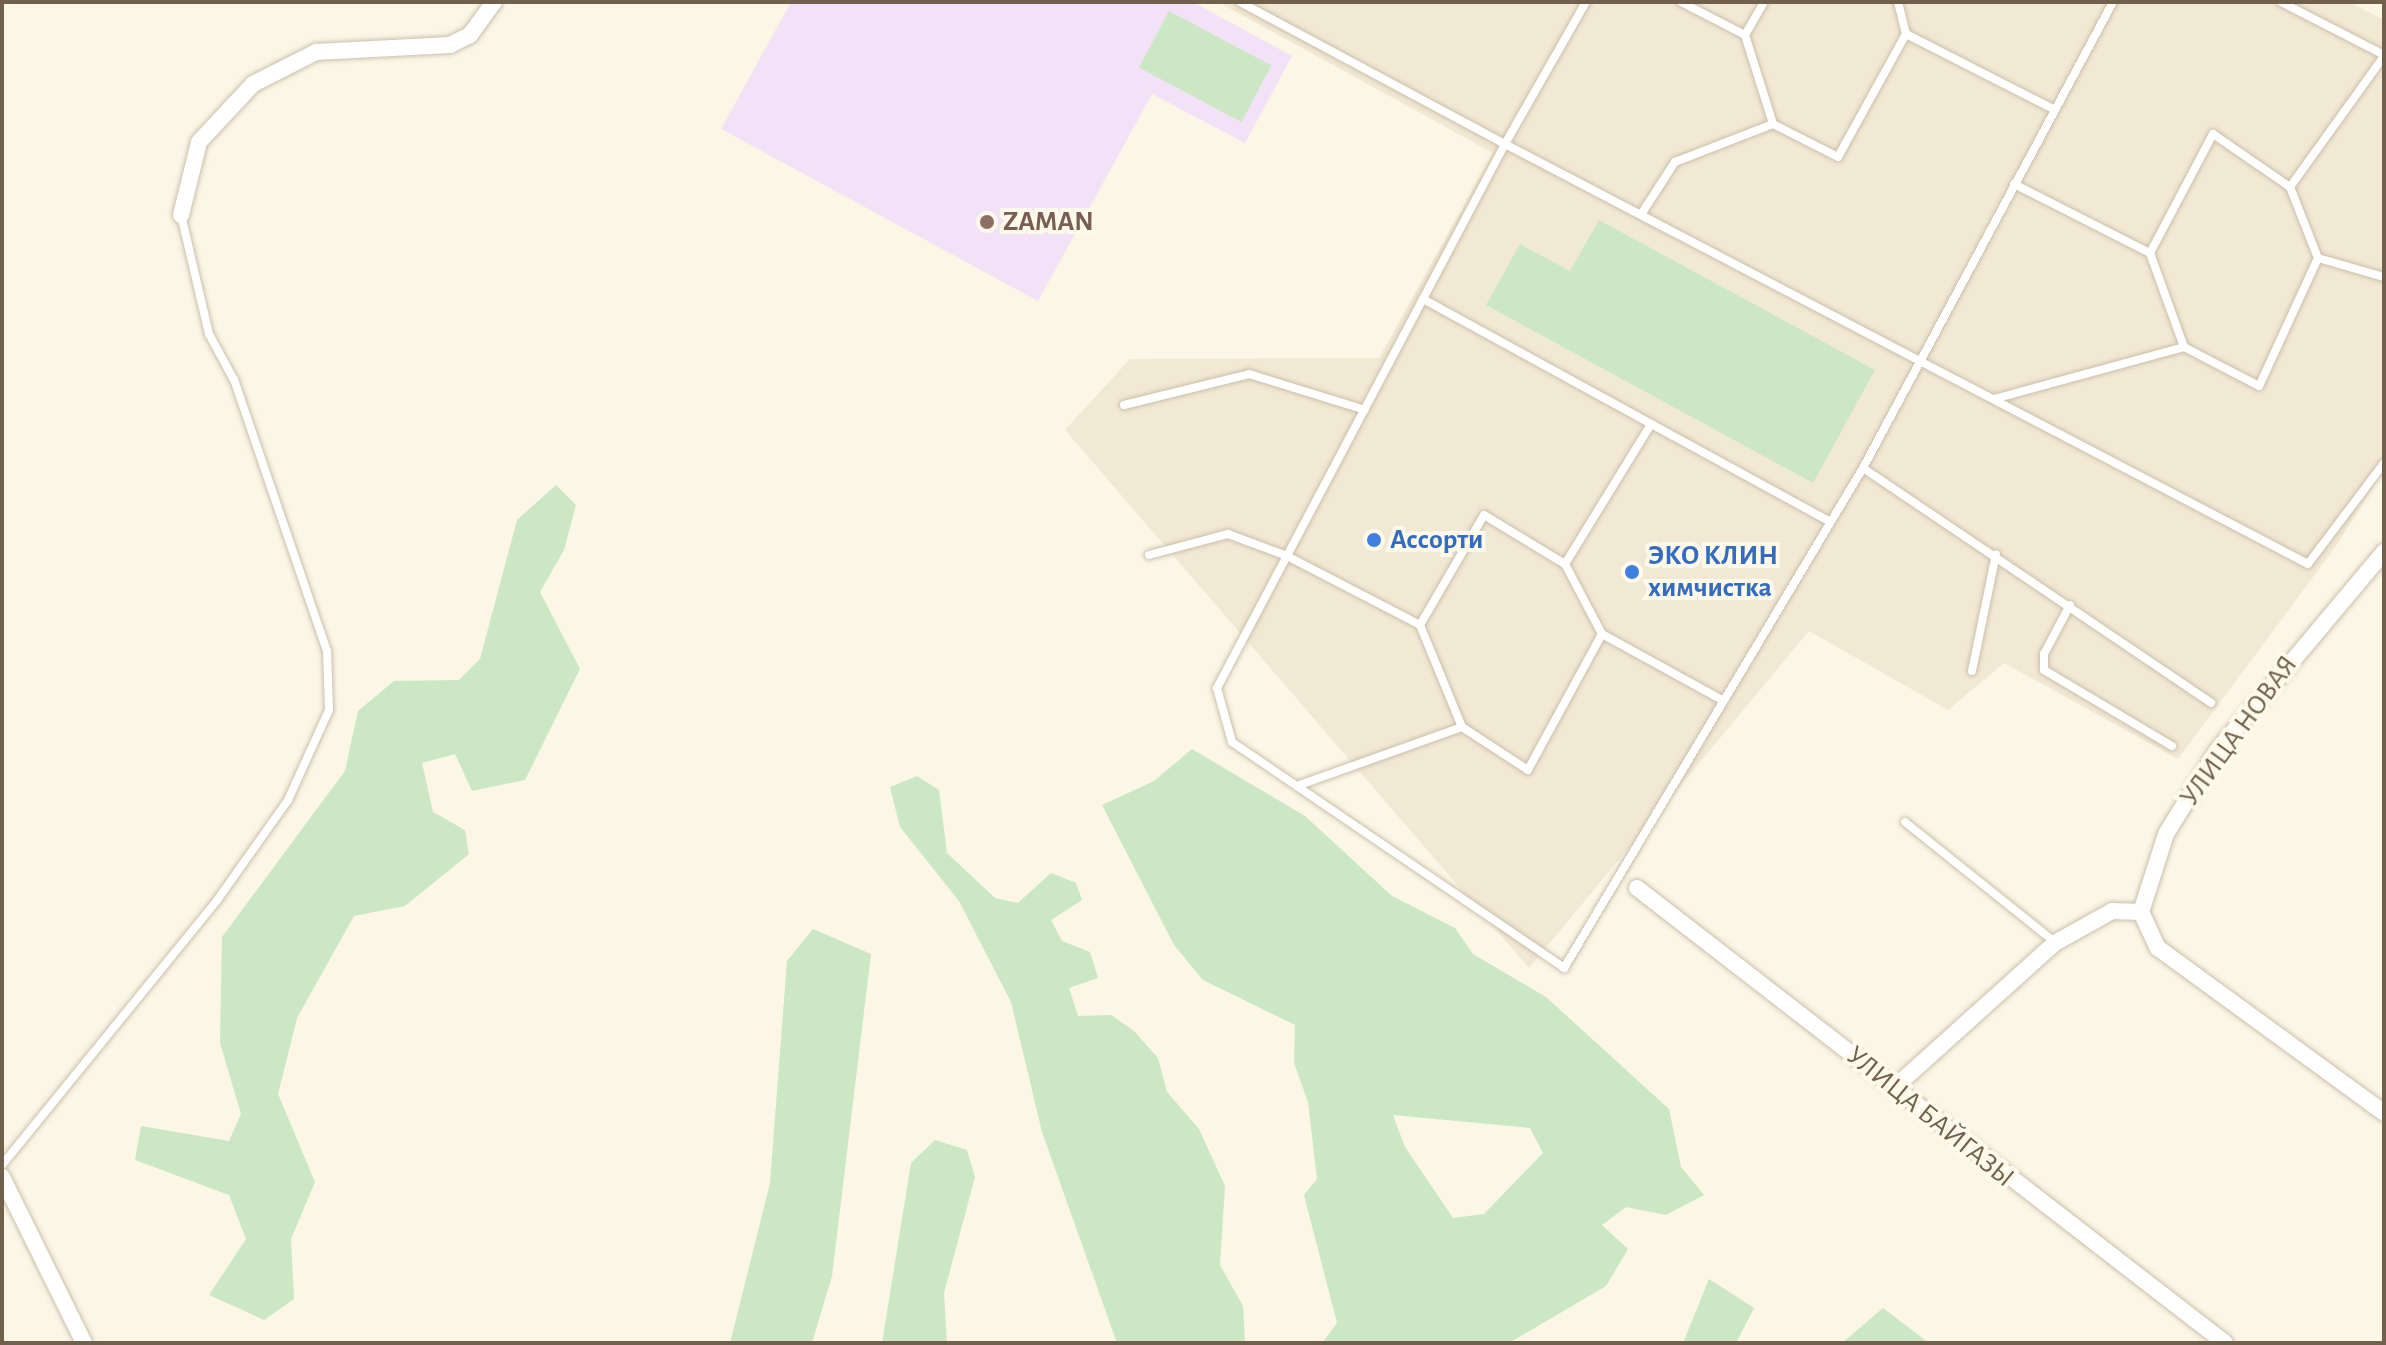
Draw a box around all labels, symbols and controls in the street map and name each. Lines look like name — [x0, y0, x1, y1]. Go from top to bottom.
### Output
place label: ZAMAN — [1003, 205, 1094, 239]
marker: ZAMAN — [978, 213, 996, 231]
place label: Ассорти — [1390, 523, 1483, 557]
marker: Ассорти — [1365, 531, 1383, 549]
place label: ЭКО КЛИН химчистка — [1648, 539, 1778, 605]
marker: ЭКО КЛИН химчистка — [1623, 563, 1641, 581]
street label: УЛИЦА НОВАЯ — [2173, 649, 2305, 813]
street label: УЛИЦА БАЙГАЗЫ — [1839, 1039, 2021, 1195]

